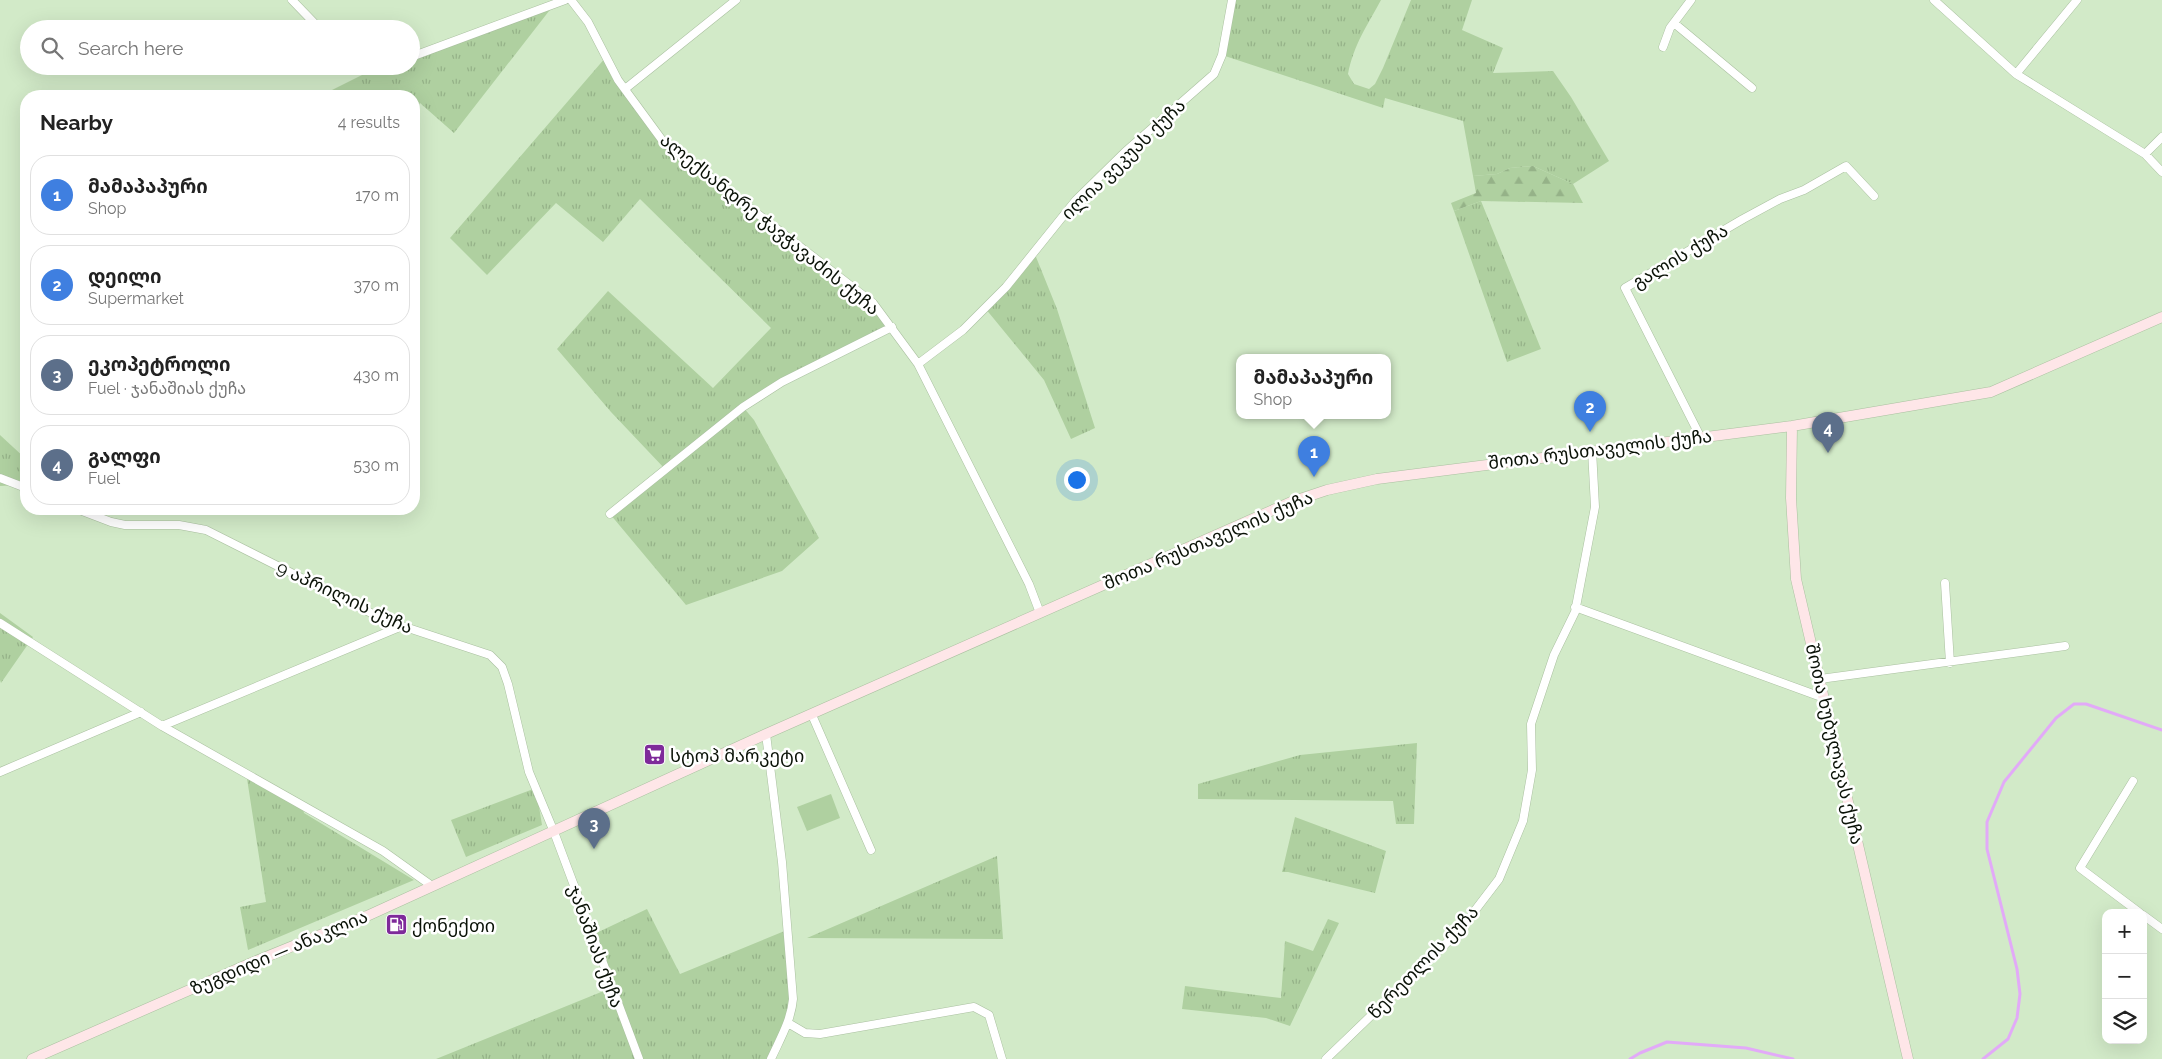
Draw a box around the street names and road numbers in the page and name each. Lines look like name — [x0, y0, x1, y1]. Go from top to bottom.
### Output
street label: ილია ვეკუას ქუჩა — [1057, 94, 1190, 224]
street label: ალექსანდრე ჭავჭავაძის ქუჩა — [656, 129, 884, 320]
street label: გალის ქუჩა — [1628, 219, 1732, 294]
street label: შოთა რუსთაველის ქუჩა — [1487, 425, 1713, 474]
street label: შოთა რუსთაველის ქუჩა — [1100, 486, 1316, 595]
street label: 9 აპრილის ქუჩა — [273, 556, 416, 639]
street label: შოთა ხუბულავას ქუჩა — [1801, 642, 1868, 847]
street label: ჯანაშიას ქუჩა — [563, 882, 628, 1011]
street label: წერეთლის ქუჩა — [1364, 901, 1483, 1024]
street label: ზუგდიდი — ანაკლია — [187, 905, 371, 1000]

